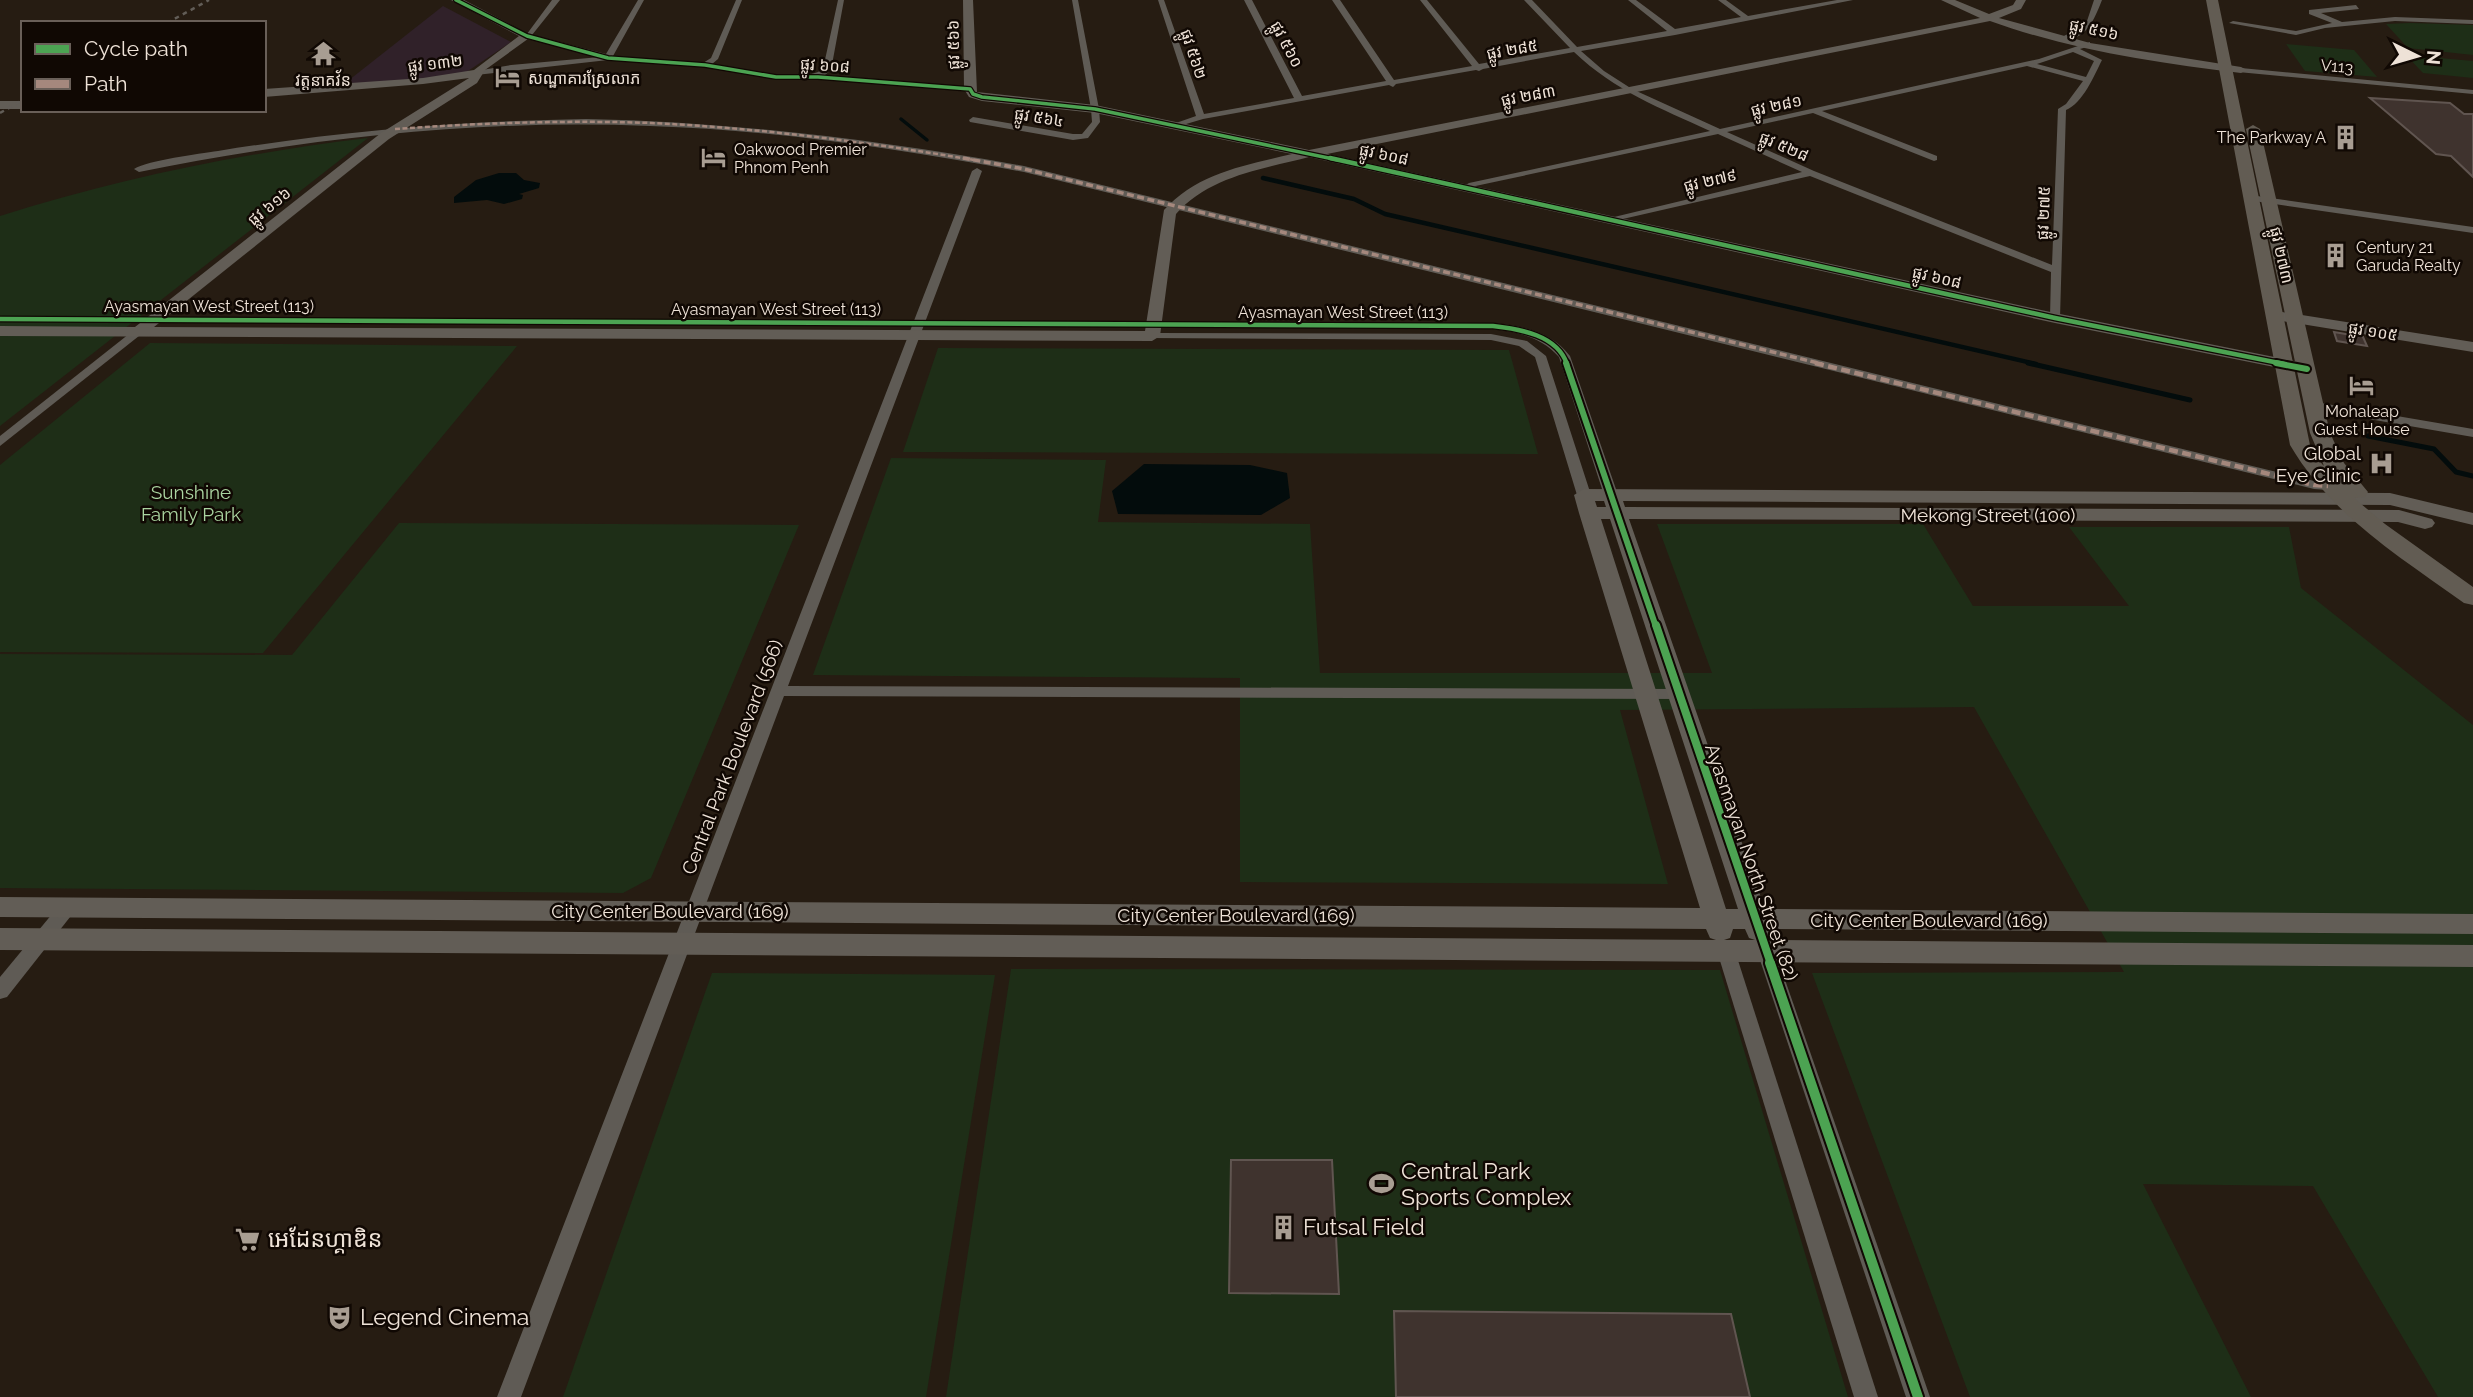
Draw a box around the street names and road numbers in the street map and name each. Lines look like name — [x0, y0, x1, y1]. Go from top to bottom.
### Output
street label: ផ្លូវ ៥១៦ — [2067, 15, 2120, 49]
street label: ផ្លូវ ៥៦០ — [1262, 18, 1307, 73]
street label: ផ្លូវ ៥៦៦ — [944, 20, 968, 70]
street label: ផ្លូវ ៥៦២ — [1172, 27, 1211, 83]
street label: ផ្លូវ ២៨៥ — [1485, 36, 1540, 68]
street label: ផ្លូវ ១៣២ — [406, 51, 464, 81]
street label: ផ្លូវ ៦០៨ — [799, 54, 851, 81]
street label: V113 — [2320, 56, 2354, 77]
street label: ផ្លូវ ២៨៣ — [1499, 81, 1558, 115]
street label: ផ្លូវ ២៨១ — [1749, 91, 1804, 125]
street label: ផ្លូវ ៥៦៤ — [1012, 104, 1065, 135]
street label: ផ្លូវ ៥២៨ — [1754, 128, 1811, 170]
street label: ផ្លូវ ៦០៨ — [1357, 140, 1410, 174]
street label: ផ្លូវ ២៧៩ — [1682, 165, 1740, 200]
street label: ផ្លូវ ៦១៦ — [244, 183, 298, 233]
street label: ផ្លូវ ២៧៥ — [2033, 186, 2059, 241]
street label: ផ្លូវ ២៧៣ — [2261, 225, 2297, 286]
street label: ផ្លូវ ៦០៨ — [1909, 263, 1963, 297]
street label: Ayasmayan West Street (113) — [104, 297, 314, 316]
street label: Ayasmayan West Street (113) — [671, 300, 881, 319]
street label: Ayasmayan West Street (113) — [1238, 303, 1448, 322]
street label: ផ្លូវ ១០៥ — [2346, 318, 2399, 349]
street label: Mekong Street (100) — [1901, 504, 2075, 526]
street label: Central Park Boulevard (566) — [677, 637, 787, 877]
street label: Ayasmayan North Street (82) — [1701, 741, 1803, 983]
street label: City Center Boulevard (169) — [551, 900, 789, 922]
street label: City Center Boulevard (169) — [1117, 904, 1355, 926]
street label: City Center Boulevard (169) — [1810, 909, 2048, 931]

